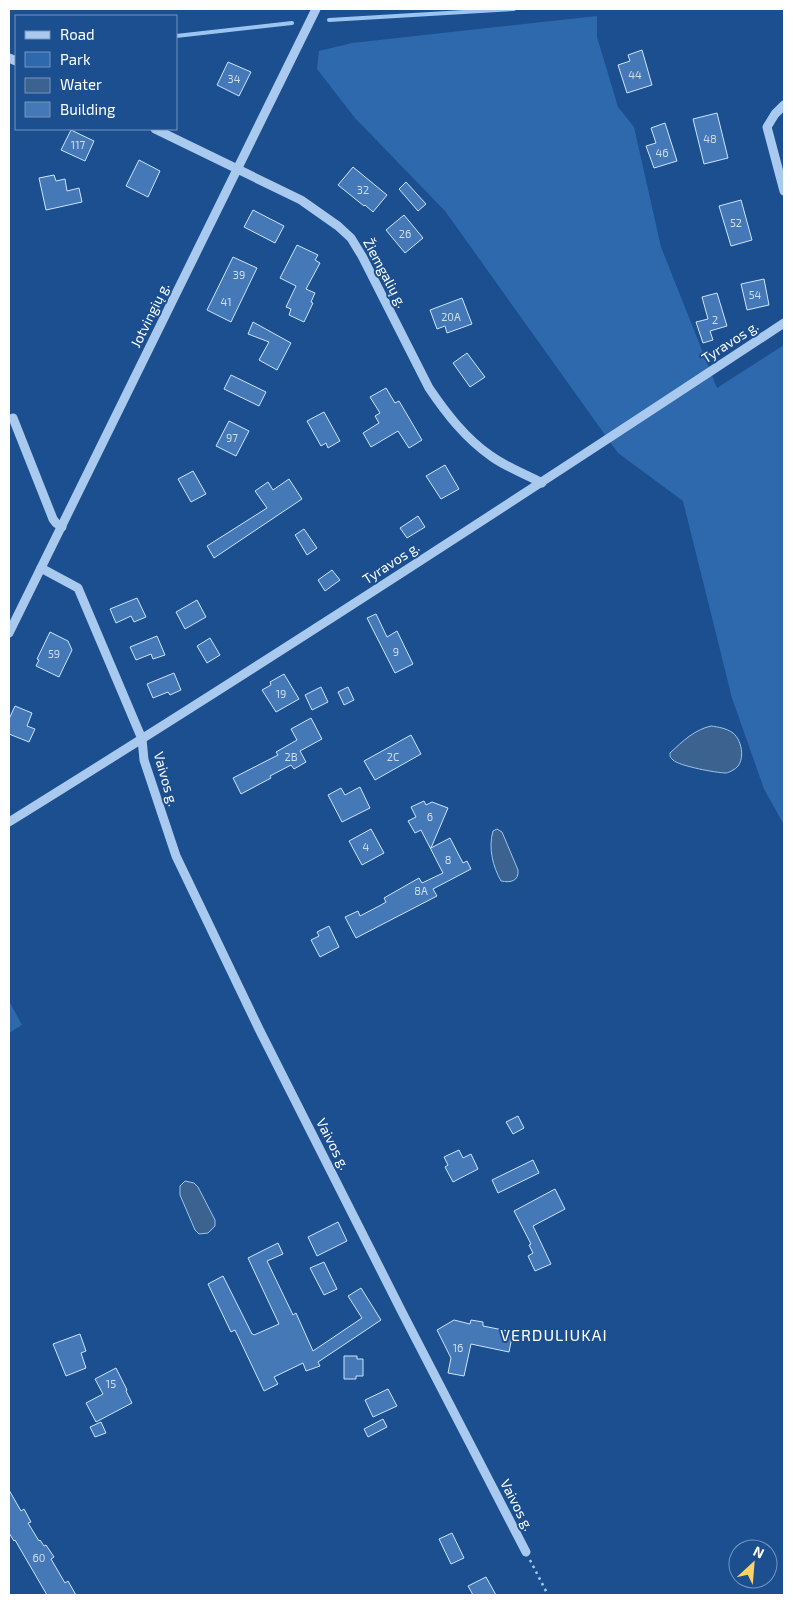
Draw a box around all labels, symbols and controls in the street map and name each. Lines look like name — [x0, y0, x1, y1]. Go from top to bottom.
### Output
legend — [15, 15, 178, 130]
text: Road — [60, 25, 95, 43]
text: Park — [60, 50, 91, 68]
house number: 44 — [628, 68, 642, 81]
house number: 34 — [228, 72, 241, 85]
text: Water — [60, 75, 102, 93]
text: Building — [60, 100, 116, 118]
house number: 48 — [703, 132, 717, 145]
house number: 117 — [71, 138, 86, 151]
house number: 46 — [655, 146, 669, 159]
house number: 32 — [357, 183, 369, 196]
house number: 52 — [730, 216, 742, 229]
house number: 26 — [399, 227, 411, 240]
street label: Žiemgalių g. — [360, 235, 411, 310]
house number: 39 — [233, 268, 245, 281]
street label: Jotvingių g. — [126, 279, 173, 350]
house number: 54 — [749, 288, 762, 301]
house number: 41 — [220, 295, 232, 308]
house number: 20A — [441, 310, 461, 323]
house number: 2 — [712, 313, 718, 326]
street label: Tyravos g. — [698, 317, 761, 366]
house number: 97 — [226, 431, 238, 444]
street label: Tyravos g. — [359, 538, 422, 587]
house number: 9 — [393, 645, 399, 658]
house number: 59 — [48, 647, 60, 660]
house number: 19 — [276, 687, 286, 700]
street label: Vaivos g. — [151, 750, 182, 808]
house number: 2B — [284, 750, 298, 763]
house number: 2C — [387, 750, 399, 763]
house number: 6 — [427, 810, 433, 823]
house number: 4 — [363, 840, 370, 853]
house number: 8 — [445, 853, 451, 866]
house number: 8A — [414, 884, 428, 897]
street label: Vaivos g. — [313, 1115, 354, 1173]
district label: VERDULIUKAI — [500, 1325, 608, 1344]
house number: 16 — [453, 1341, 463, 1354]
house number: 15 — [106, 1377, 116, 1390]
street label: Vaivos g. — [497, 1476, 538, 1534]
north arrow — [728, 1539, 778, 1589]
text: N — [751, 1542, 767, 1562]
house number: 60 — [33, 1551, 45, 1564]

